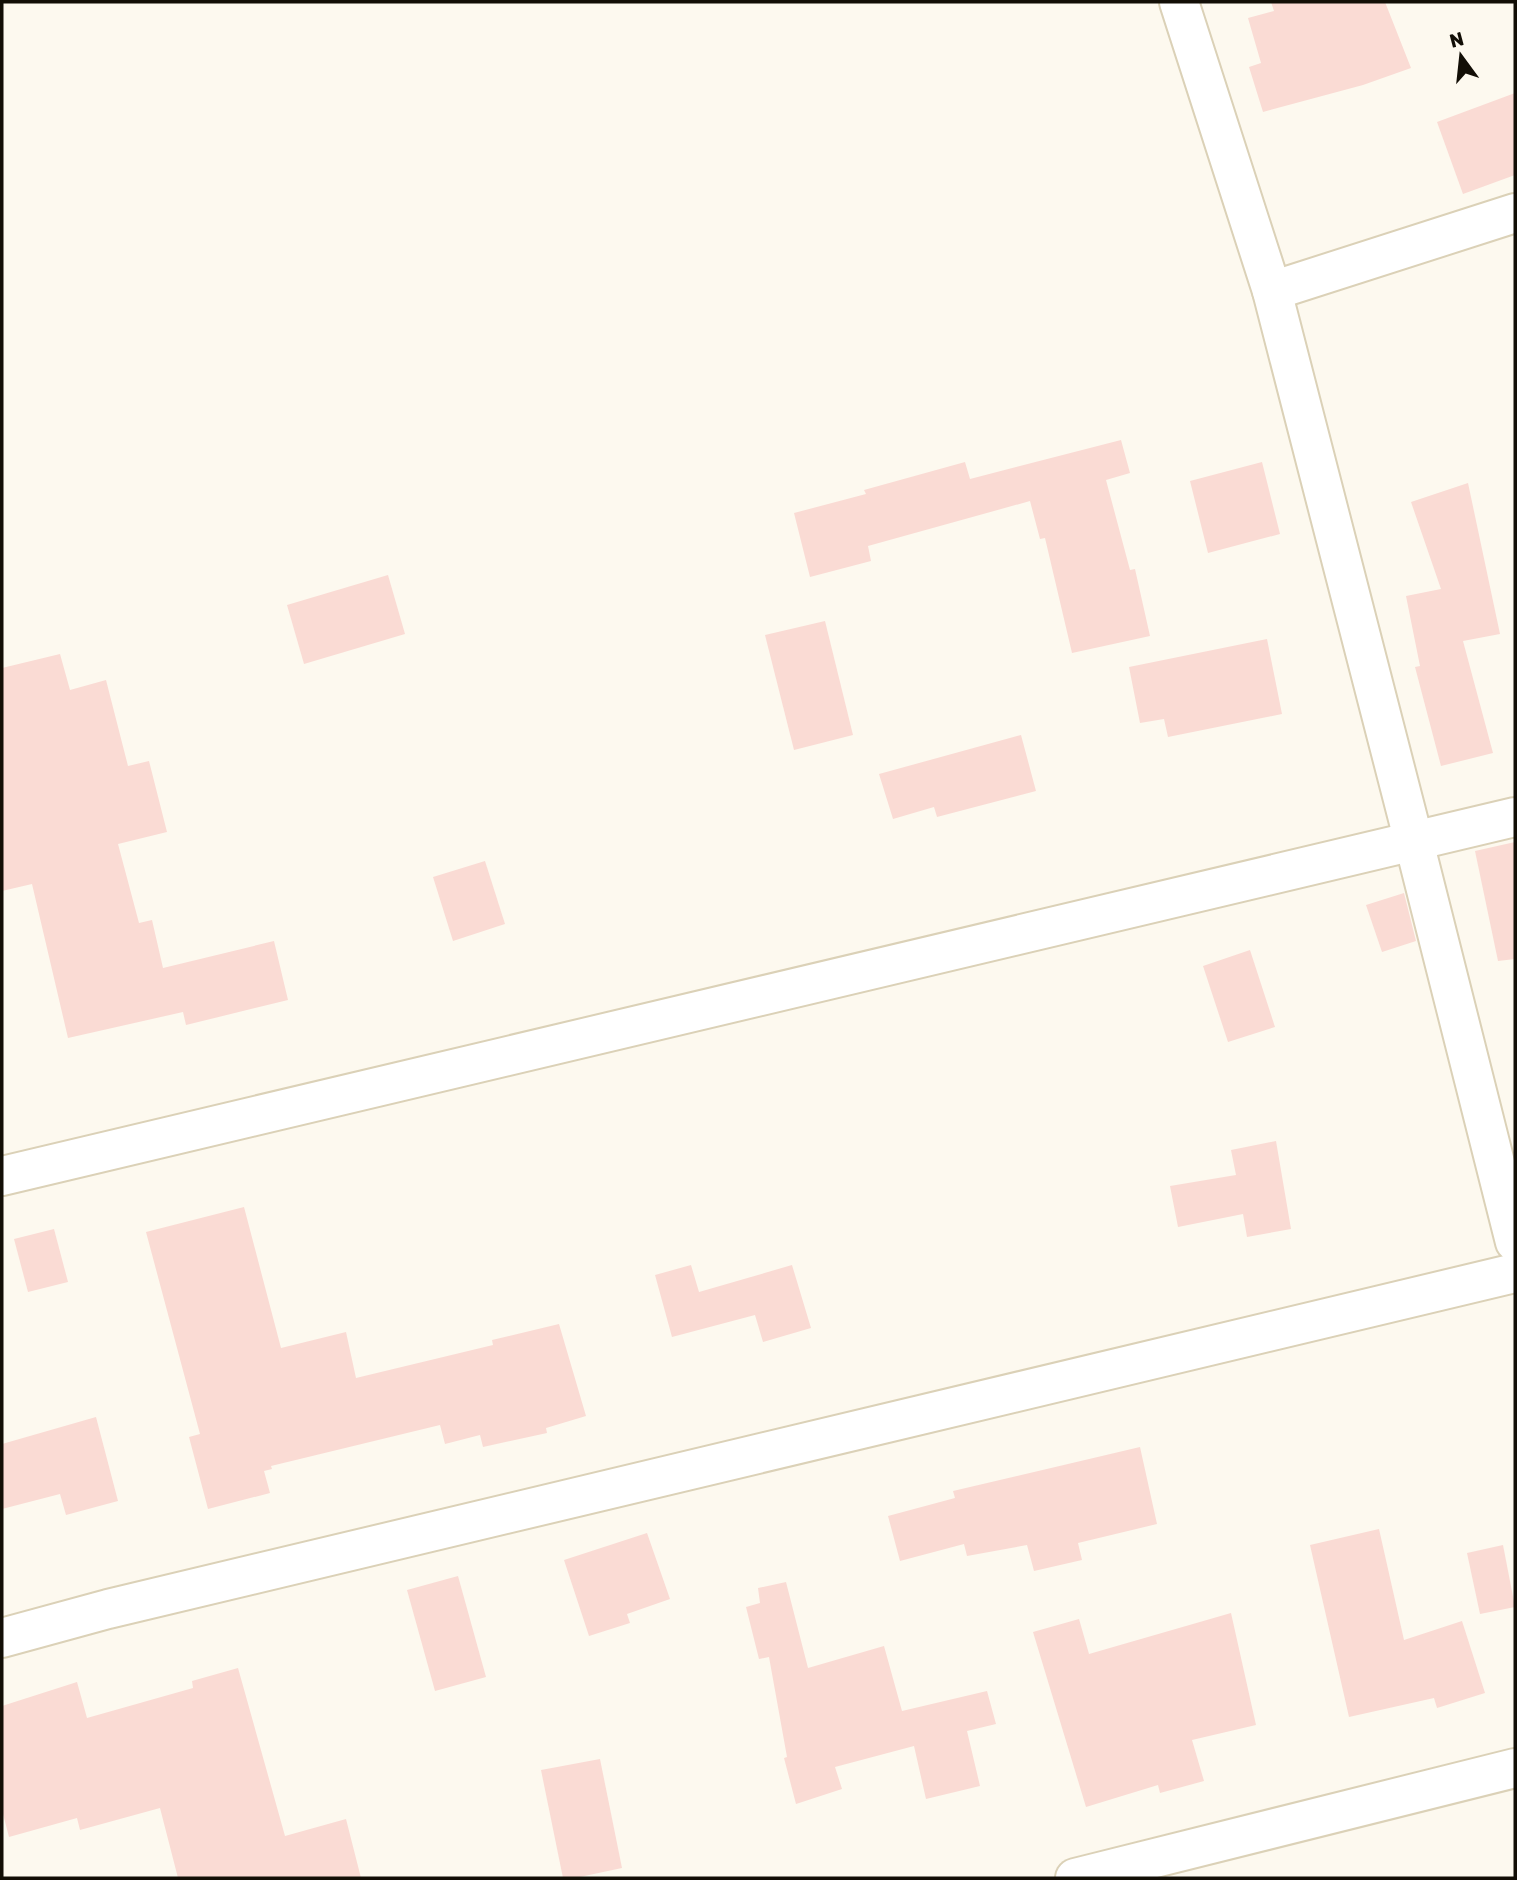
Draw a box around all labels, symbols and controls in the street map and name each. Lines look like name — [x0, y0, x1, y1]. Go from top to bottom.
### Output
north arrow — [1426, 21, 1496, 91]
text: N — [1447, 27, 1466, 53]

